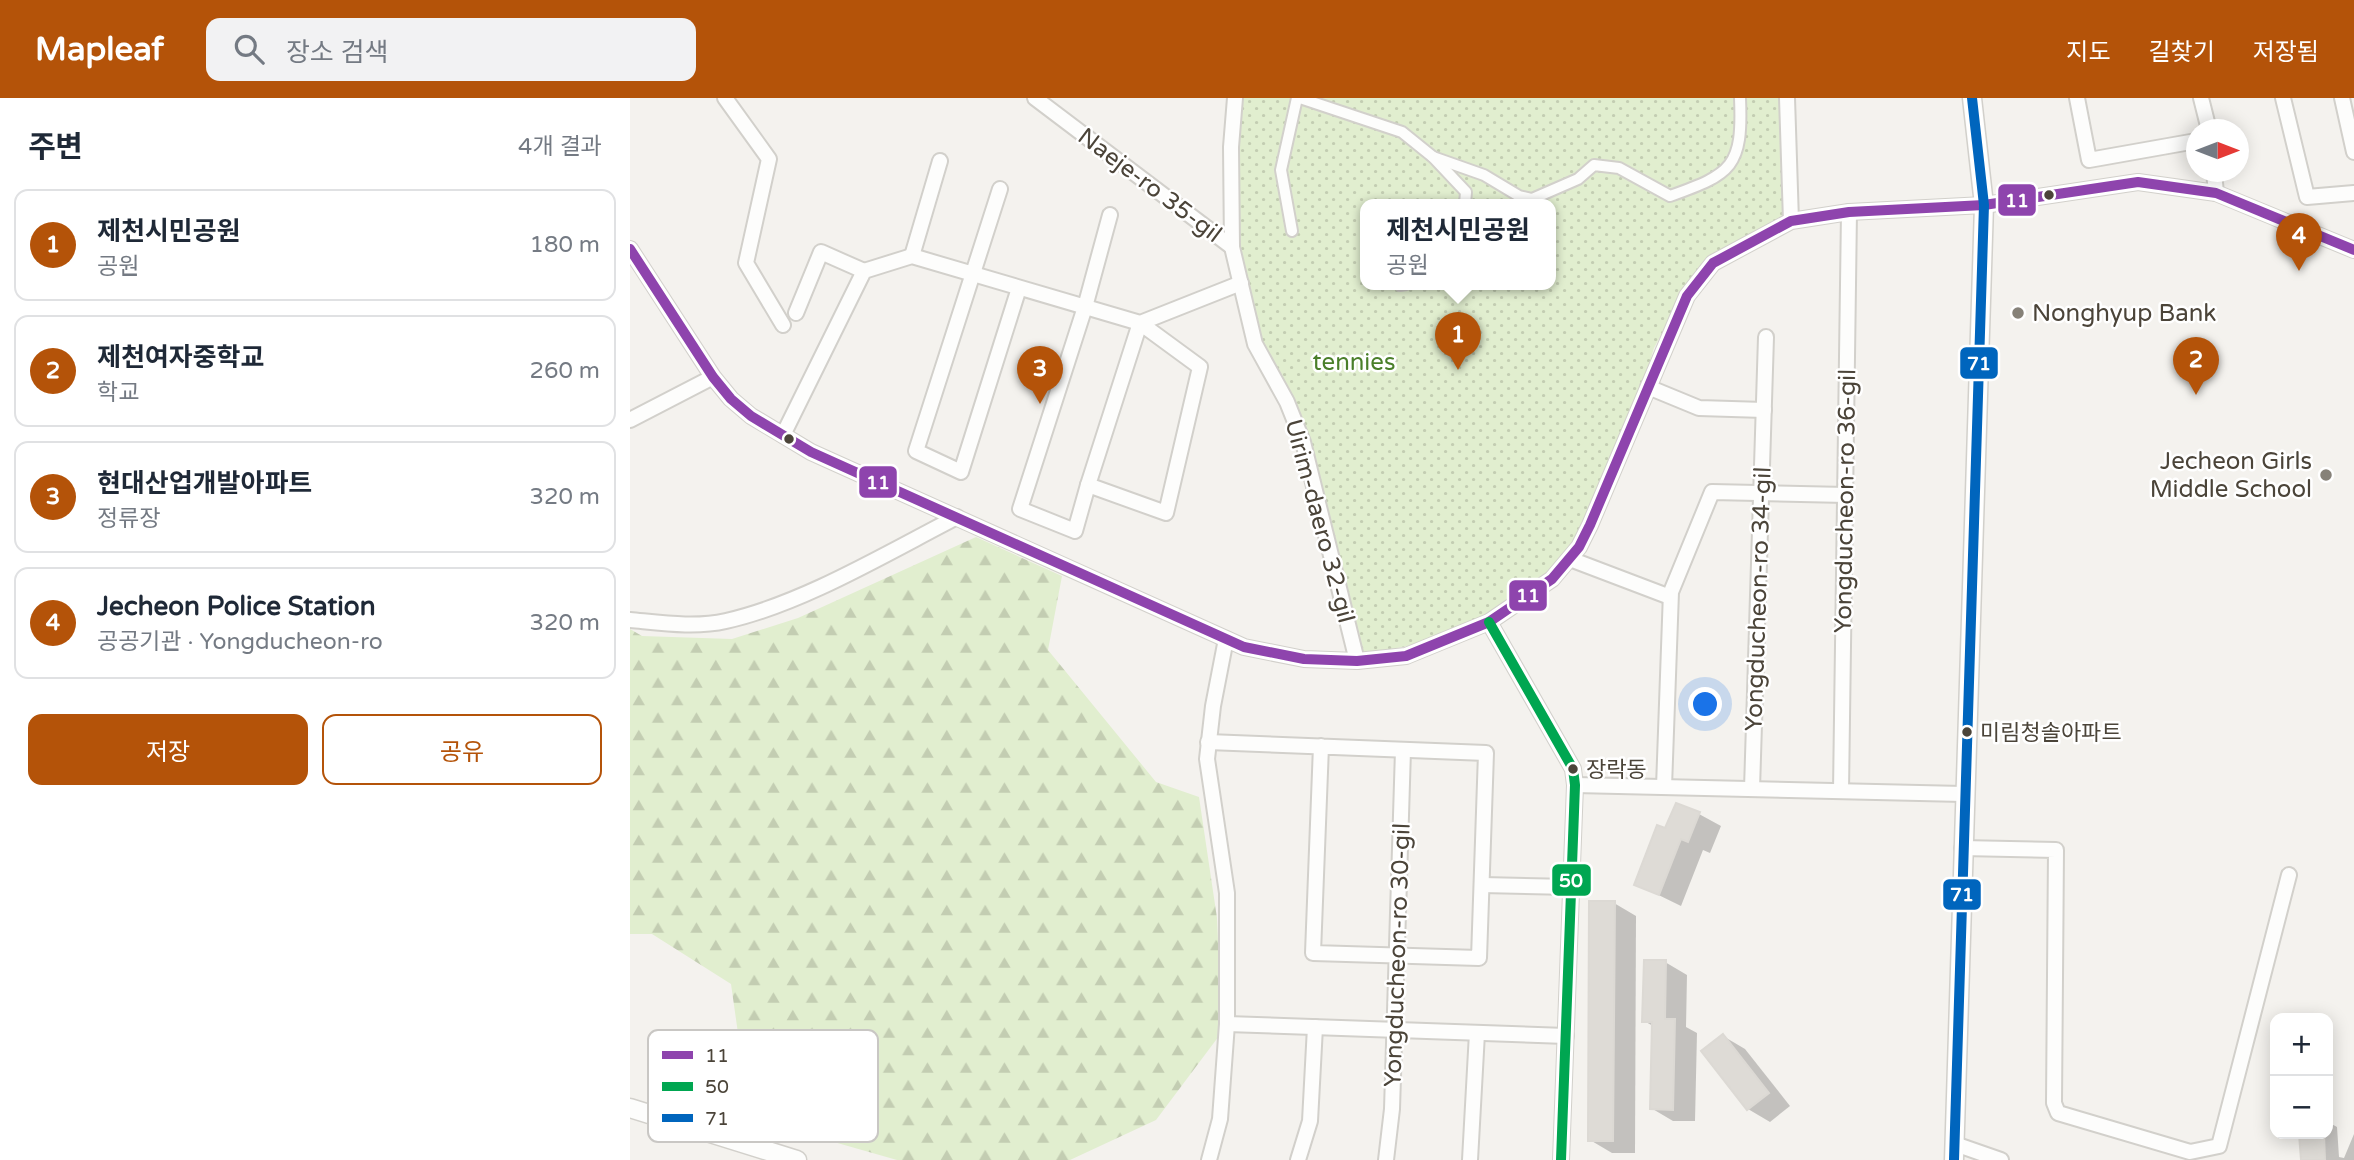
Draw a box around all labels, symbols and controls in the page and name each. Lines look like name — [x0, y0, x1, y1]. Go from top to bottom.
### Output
search box — [206, 18, 696, 81]
text: Mapleaf — [35, 30, 164, 69]
icon: search — [230, 30, 268, 68]
text: 장소 검색 — [286, 37, 388, 68]
text: 지도 — [2066, 38, 2111, 67]
text: 길찾기 — [2149, 38, 2215, 67]
text: 저장됨 — [2253, 38, 2319, 67]
north arrow — [2186, 119, 2249, 182]
street label: Naeje-ro 35-gil — [1072, 122, 1227, 249]
text: 주변 — [28, 129, 83, 166]
text: 4개 결과 — [518, 133, 602, 161]
line badge: 11 — [1997, 183, 2037, 217]
unlabelled marker — [2042, 188, 2056, 202]
text: 11 — [2005, 190, 2029, 212]
popup — [1360, 199, 1556, 290]
pin: 4 — [2276, 213, 2322, 271]
text: 제천시민공원 — [1386, 215, 1530, 246]
text: 제천시민공원 — [97, 216, 241, 247]
text: 1 — [46, 231, 60, 259]
text: 180 m — [530, 231, 600, 259]
text: 공원 — [1386, 252, 1429, 280]
text: 공원 — [97, 253, 139, 281]
place label: Nonghyup Bank — [2032, 299, 2216, 328]
marker: Nonghyup Bank — [2010, 305, 2026, 321]
pin: 1 — [1435, 312, 1481, 370]
pin: 2 — [2173, 337, 2219, 395]
text: 제천여자중학교 — [97, 342, 264, 373]
pin: 3 — [1017, 346, 1063, 404]
line badge: 71 — [1959, 346, 1999, 380]
park label: tennies — [1313, 348, 1395, 377]
text: 71 — [1967, 353, 1991, 375]
text: 2 — [46, 357, 60, 385]
text: 260 m — [530, 357, 600, 385]
street label: Yongducheon-ro 36-gil — [1829, 369, 1862, 633]
text: 학교 — [97, 379, 139, 407]
street label: Uirim-daero 32-gil — [1278, 416, 1361, 626]
unlabelled marker — [782, 432, 796, 446]
place label: Jecheon Girls Middle School — [2150, 447, 2312, 504]
line badge: 11 — [858, 465, 898, 499]
street label: Yongducheon-ro 34-gil — [1739, 466, 1778, 732]
marker: Jecheon Girls Middle School — [2318, 467, 2334, 483]
text: 현대산업개발아파트 — [97, 468, 312, 499]
text: 11 — [866, 472, 890, 494]
text: 3 — [46, 483, 60, 511]
text: 320 m — [530, 483, 600, 511]
text: 정류장 — [97, 505, 160, 533]
line badge: 11 — [1508, 579, 1548, 612]
text: 11 — [1516, 585, 1540, 607]
text: Jecheon Police Station — [97, 591, 375, 622]
text: 4 — [46, 609, 60, 637]
text: 320 m — [530, 609, 600, 637]
text: 공공기관 · Yongducheon-ro — [97, 628, 383, 656]
your location — [1688, 687, 1722, 721]
button: 저장 — [28, 714, 308, 785]
button: 공유 — [322, 714, 602, 785]
place label: 미림청솔아파트 — [1980, 720, 2122, 746]
marker: 미림청솔아파트 — [1960, 725, 1974, 739]
place label: 장락동 — [1586, 757, 1647, 783]
marker: 장락동 — [1566, 762, 1580, 776]
street label: Yongducheon-ro 30-gil — [1378, 822, 1417, 1088]
line badge: 50 — [1551, 863, 1592, 897]
text: 50 — [1559, 870, 1583, 892]
line badge: 71 — [1942, 878, 1982, 911]
text: 71 — [1950, 884, 1974, 906]
map controls — [2270, 1013, 2333, 1139]
button: + — [2270, 1013, 2333, 1076]
legend — [648, 1030, 878, 1142]
text: 11 — [705, 1045, 729, 1067]
text: 50 — [705, 1076, 729, 1098]
button: − — [2270, 1076, 2333, 1139]
text: 71 — [705, 1108, 729, 1130]

